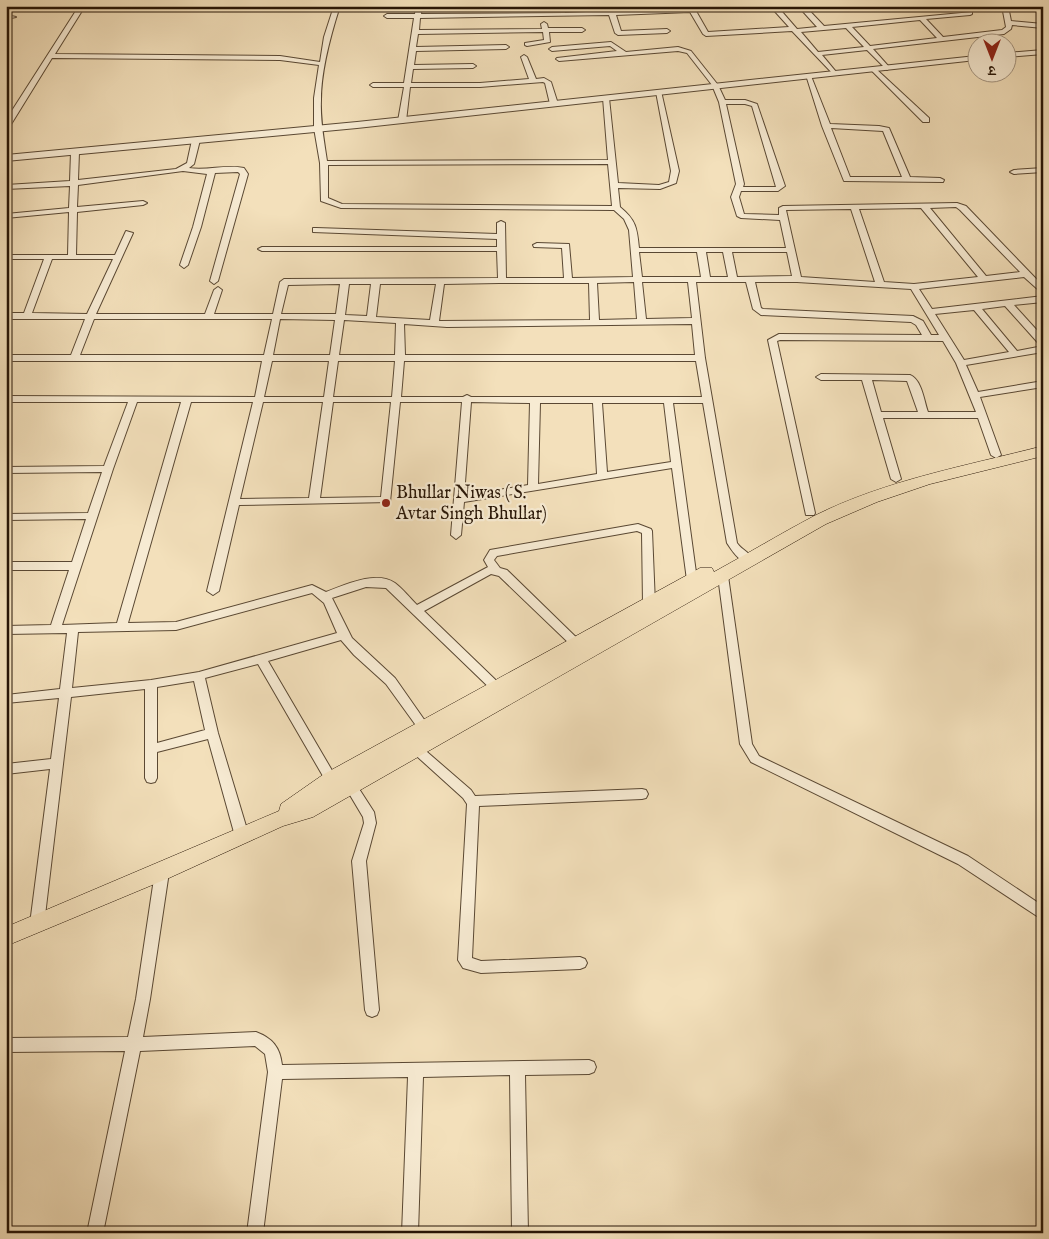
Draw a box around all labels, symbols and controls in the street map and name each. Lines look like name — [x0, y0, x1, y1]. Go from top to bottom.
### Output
north arrow — [966, 32, 1016, 82]
text: उ — [988, 61, 997, 79]
place label: Bhullar Niwas ( S. Avtar Singh Bhullar) — [395, 482, 547, 526]
marker: Bhullar Niwas ( S. Avtar Singh Bhullar) — [380, 497, 392, 509]

